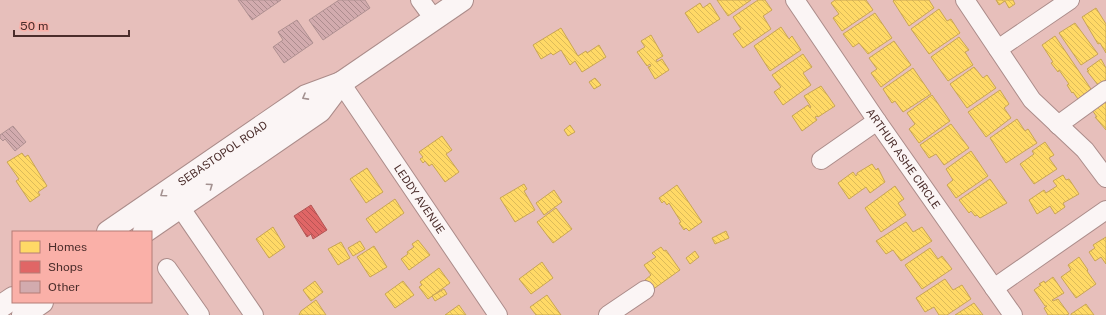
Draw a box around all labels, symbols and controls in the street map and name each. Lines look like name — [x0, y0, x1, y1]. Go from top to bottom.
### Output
scale bar — [14, 12, 129, 38]
text: 50 m — [20, 19, 48, 33]
one-way arrow — [302, 93, 309, 100]
street label: ARTHUR ASHE CIRCLE — [864, 106, 943, 211]
street label: SEBASTOPOL ROAD — [176, 118, 270, 188]
street label: LEDDY AVENUE — [392, 162, 447, 236]
one-way arrow — [206, 184, 213, 191]
one-way arrow — [160, 189, 167, 197]
legend — [12, 231, 152, 303]
text: Homes — [48, 240, 87, 254]
text: Shops — [48, 260, 83, 274]
text: Other — [48, 280, 80, 294]

